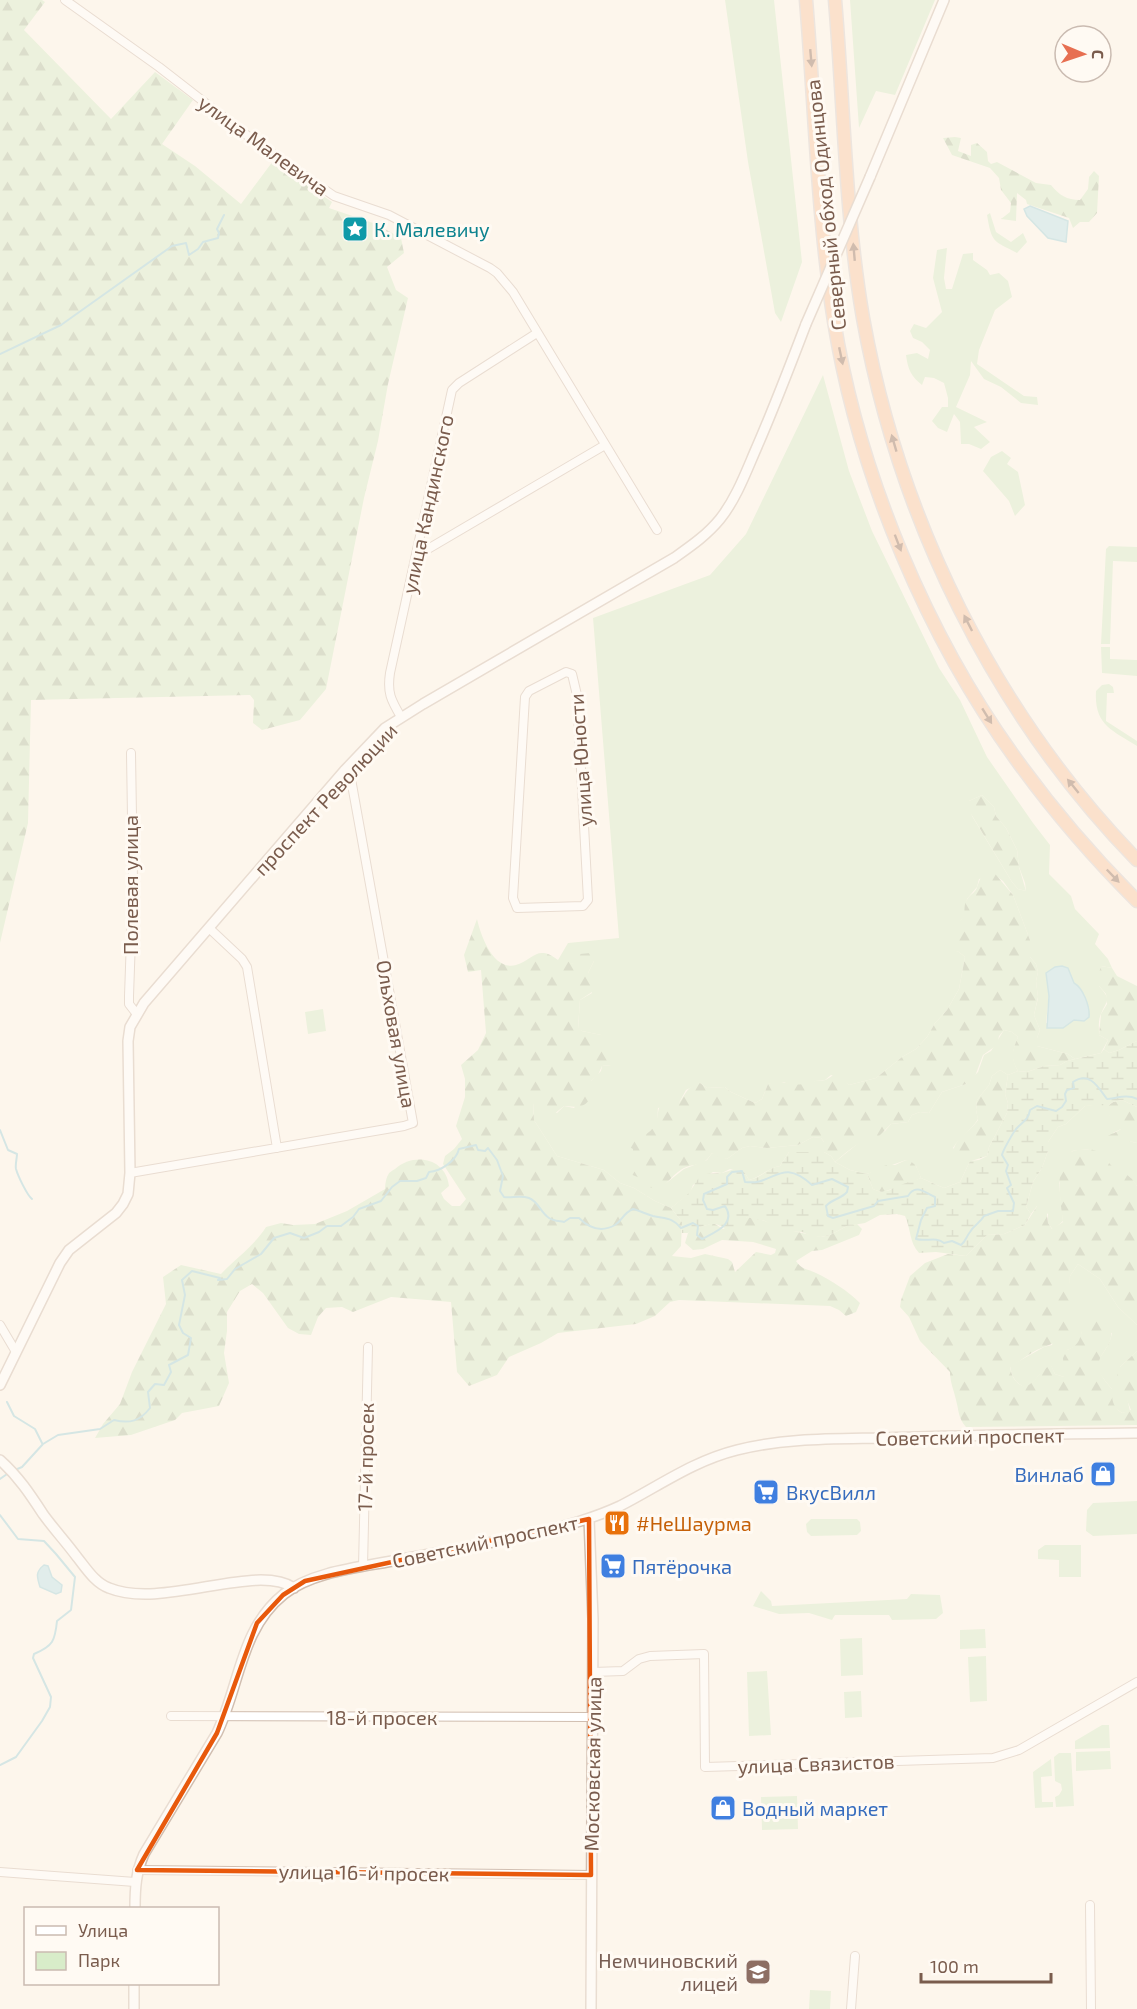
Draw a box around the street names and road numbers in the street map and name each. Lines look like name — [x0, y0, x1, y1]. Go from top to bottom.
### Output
street label: Северный обход Одинцова — [800, 78, 850, 332]
street label: улица Малевича — [193, 90, 334, 201]
street label: улица Кандинского — [396, 412, 459, 596]
street label: улица Юности — [563, 693, 598, 827]
street label: проспект Революции — [248, 718, 402, 880]
street label: Полевая улица — [118, 815, 143, 955]
street label: Ольховая улица — [371, 958, 422, 1110]
street label: 17-й просек — [352, 1402, 378, 1512]
street label: Советский проспект — [875, 1422, 1065, 1450]
street label: Советский проспект — [390, 1510, 580, 1572]
street label: Московская улица — [578, 1676, 607, 1852]
street label: 18-й просек — [326, 1705, 438, 1729]
street label: улица Связистов — [737, 1748, 895, 1779]
street label: улица 16-й просек — [278, 1859, 450, 1886]

